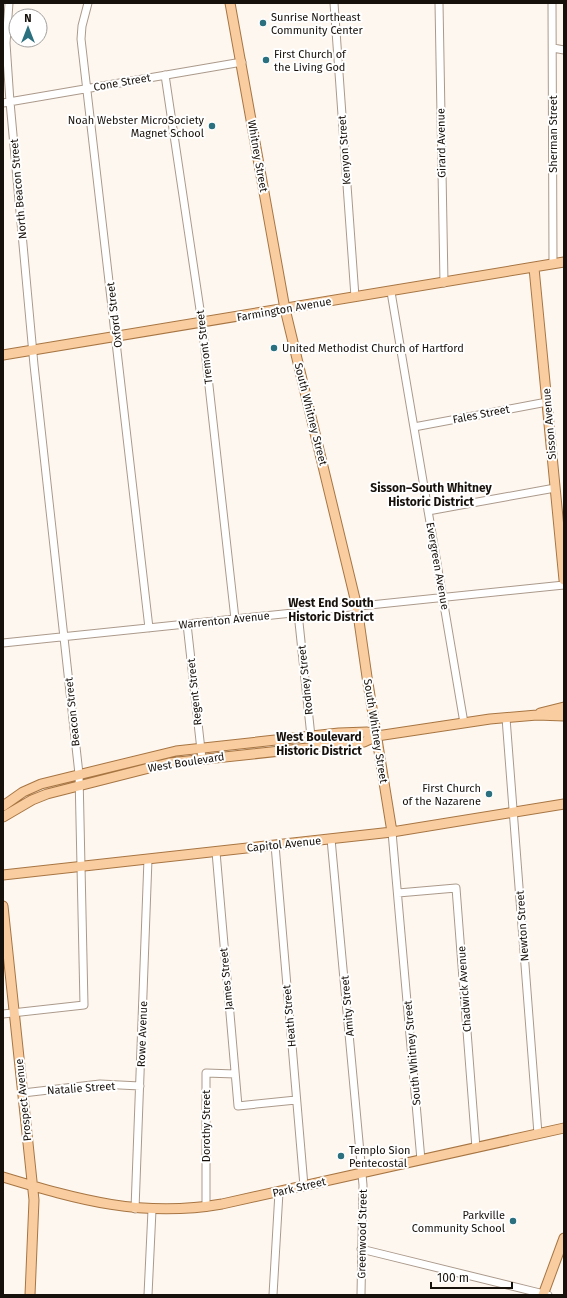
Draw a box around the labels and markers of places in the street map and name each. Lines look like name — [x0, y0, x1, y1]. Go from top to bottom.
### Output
place label: Sunrise Northeast Community Center — [271, 11, 364, 37]
marker: Sunrise Northeast Community Center — [258, 18, 268, 28]
place label: First Church of the Living God — [274, 48, 347, 74]
marker: First Church of the Living God — [261, 55, 271, 65]
place label: Noah Webster MicroSociety Magnet School — [68, 114, 205, 140]
marker: Noah Webster MicroSociety Magnet School — [207, 121, 217, 131]
place label: United Methodist Church of Hartford — [282, 342, 464, 355]
marker: United Methodist Church of Hartford — [269, 343, 279, 353]
place label: First Church of the Nazarene — [402, 782, 481, 808]
marker: First Church of the Nazarene — [484, 789, 494, 799]
place label: Templo Sion Pentecostal — [349, 1144, 411, 1170]
marker: Templo Sion Pentecostal — [336, 1151, 346, 1161]
place label: Parkville Community School — [412, 1209, 505, 1235]
marker: Parkville Community School — [508, 1216, 518, 1226]

